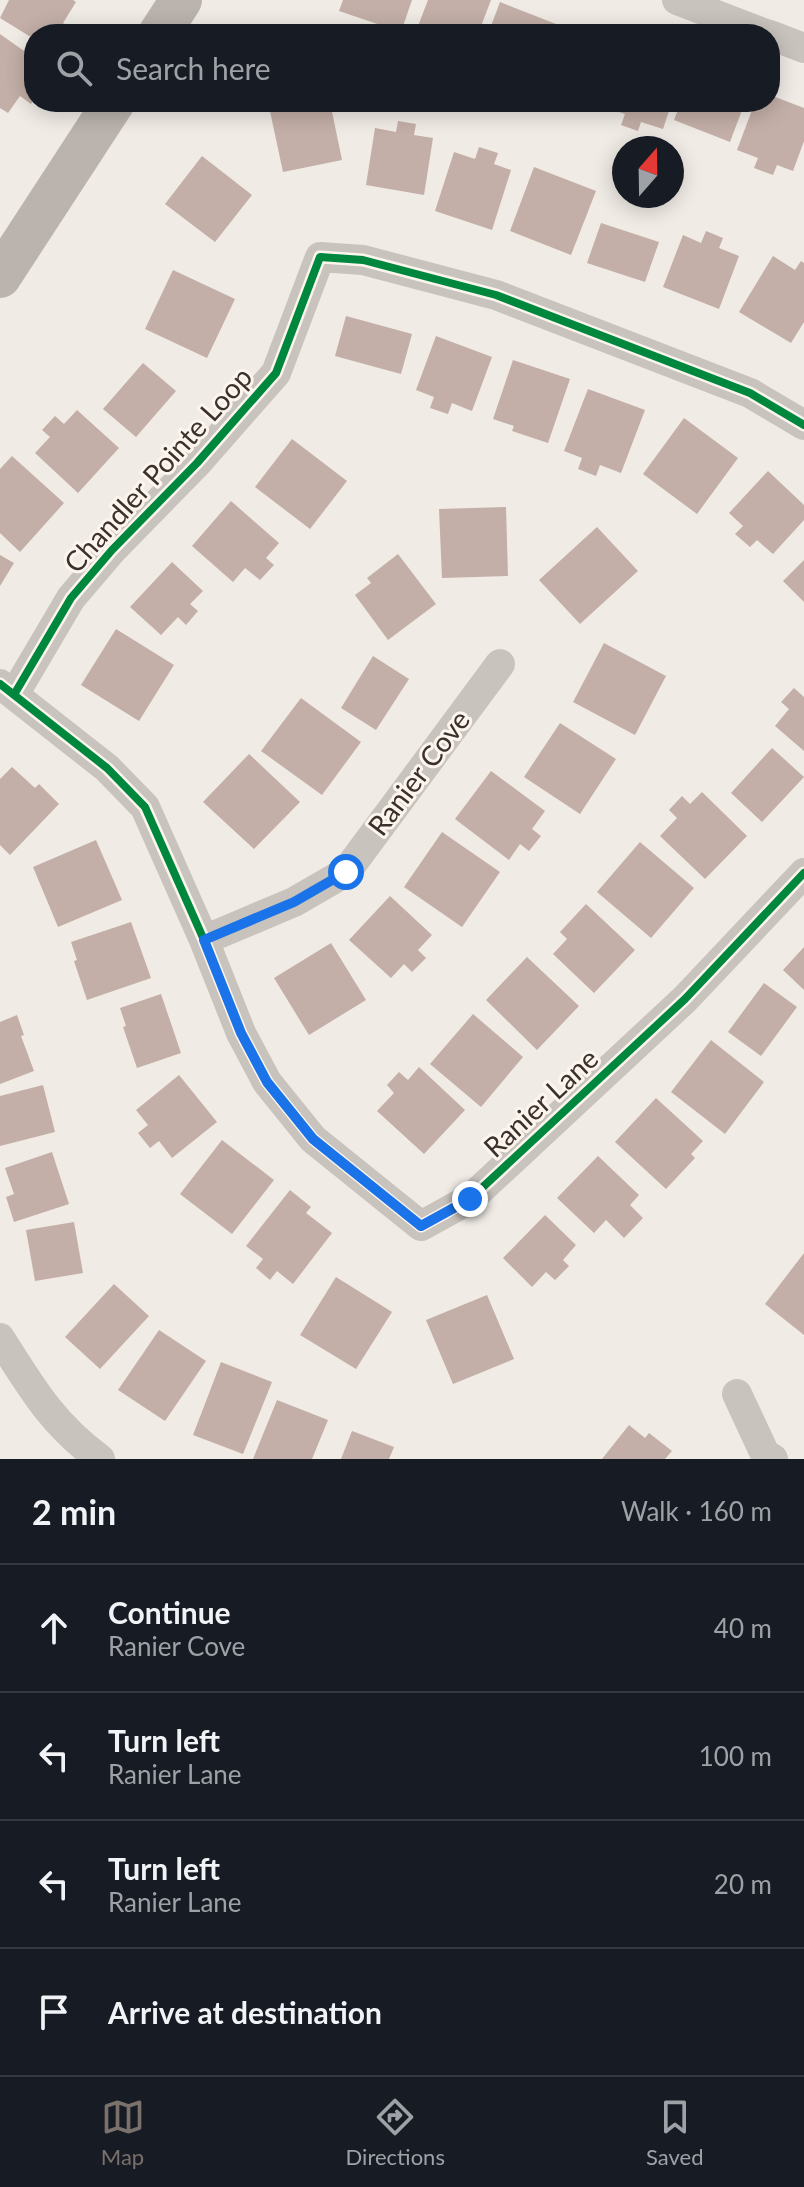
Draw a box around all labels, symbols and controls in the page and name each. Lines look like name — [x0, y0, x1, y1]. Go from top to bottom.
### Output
search box — [24, 24, 780, 112]
icon: search — [52, 46, 96, 90]
text: Search here — [116, 50, 271, 86]
north arrow — [612, 136, 684, 208]
street label: Chandler Pointe Loop — [56, 360, 258, 579]
street label: Ranier Cove — [360, 703, 476, 842]
route start — [328, 854, 364, 890]
street label: Ranier Lane — [476, 1041, 605, 1164]
route end — [452, 1181, 488, 1217]
text: 2 min — [32, 1491, 116, 1532]
text: Walk · 160 m — [621, 1495, 772, 1527]
text: Continue — [108, 1594, 231, 1630]
icon: ahead — [32, 1606, 76, 1650]
text: 40 m — [714, 1612, 772, 1644]
text: Ranier Cove — [108, 1630, 245, 1662]
text: Turn left — [108, 1722, 220, 1758]
icon: left — [32, 1734, 76, 1778]
text: 100 m — [699, 1740, 772, 1772]
text: Ranier Lane — [108, 1758, 242, 1790]
text: Turn left — [108, 1850, 220, 1886]
icon: left — [32, 1862, 76, 1906]
text: 20 m — [714, 1868, 772, 1900]
text: Ranier Lane — [108, 1886, 242, 1918]
icon: arrive — [32, 1990, 76, 2034]
text: Arrive at destination — [108, 1994, 382, 2030]
tab: Map — [101, 2095, 145, 2170]
tab: Directions — [346, 2095, 445, 2170]
tab: Saved — [646, 2095, 703, 2170]

